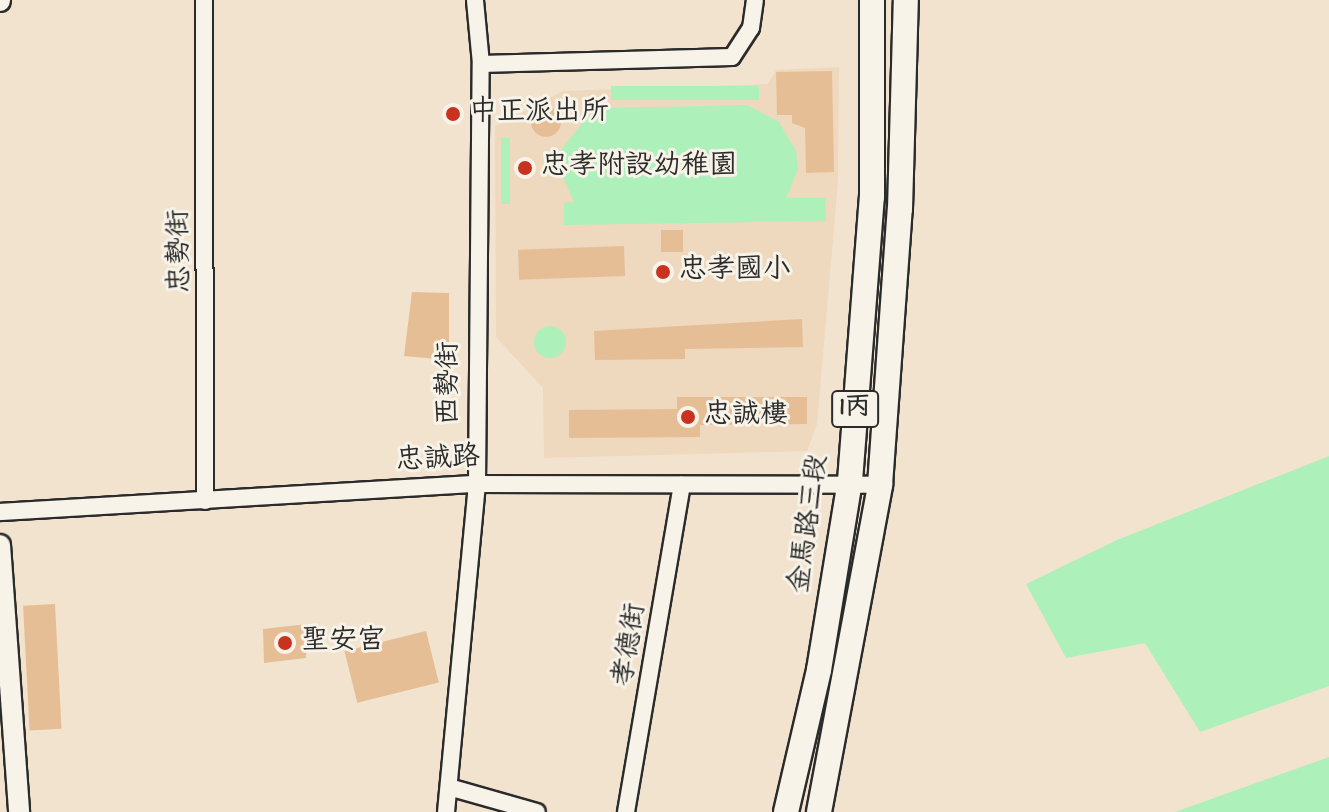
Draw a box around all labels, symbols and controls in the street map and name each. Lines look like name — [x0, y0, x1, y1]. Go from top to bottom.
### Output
place label: 中正派出所 — [469, 97, 609, 131]
marker: 中正派出所 — [444, 105, 462, 123]
place label: 忠孝附設幼稚園 — [541, 151, 737, 185]
marker: 忠孝附設幼稚園 — [516, 159, 534, 177]
street label: 忠勢街 — [164, 209, 200, 293]
place label: 忠孝國小 — [679, 255, 791, 289]
marker: 忠孝國小 — [654, 263, 672, 281]
street label: 西勢街 — [434, 341, 468, 425]
road number: 1丙 — [831, 387, 879, 431]
place label: 忠誠樓 — [704, 400, 788, 434]
marker: 忠誠樓 — [679, 408, 697, 426]
street label: 忠誠路 — [395, 442, 481, 480]
street label: 金馬路三段 — [785, 452, 837, 596]
street label: 孝德街 — [609, 601, 655, 689]
place label: 聖安宮 — [301, 626, 385, 660]
marker: 聖安宮 — [276, 634, 294, 652]

